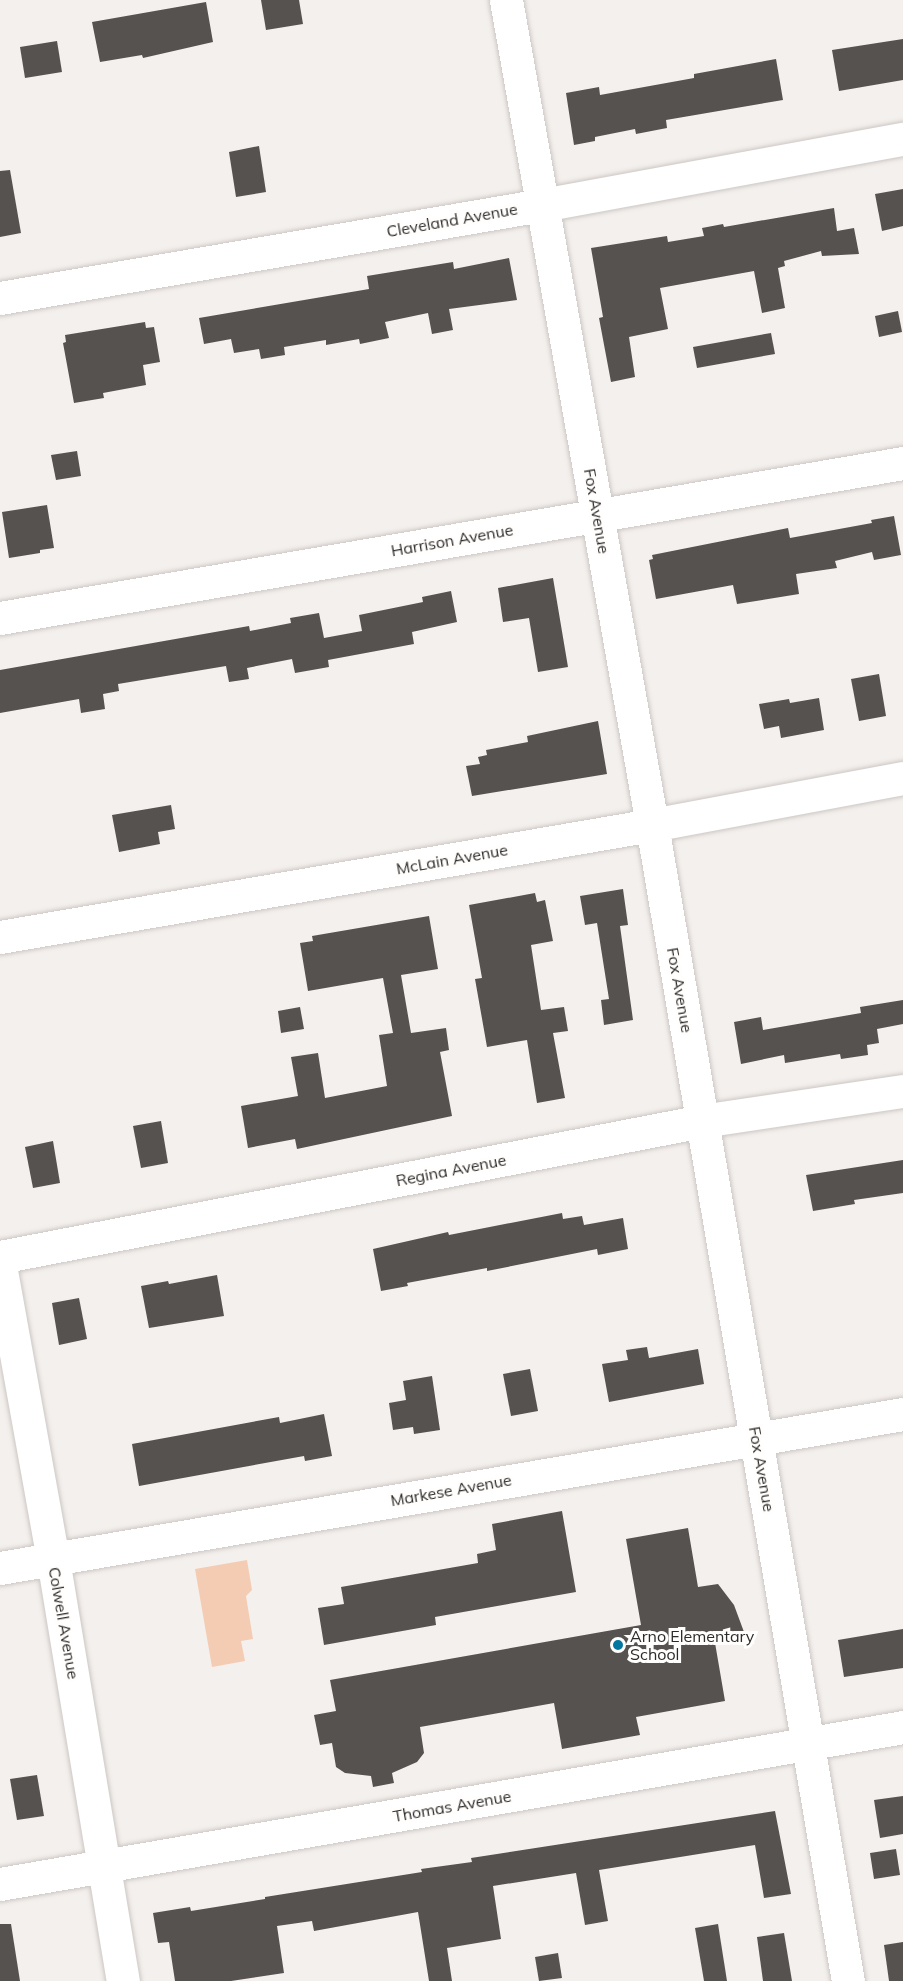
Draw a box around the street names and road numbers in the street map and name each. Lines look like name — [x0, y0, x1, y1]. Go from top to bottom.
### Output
street label: Cleveland Avenue — [385, 199, 519, 241]
street label: Fox Avenue — [580, 467, 614, 555]
street label: Harrison Avenue — [389, 520, 515, 560]
street label: McLain Avenue — [395, 840, 509, 878]
street label: Fox Avenue — [663, 946, 697, 1034]
street label: Regina Avenue — [394, 1150, 508, 1190]
street label: Fox Avenue — [745, 1425, 779, 1513]
street label: Markese Avenue — [389, 1470, 513, 1510]
street label: Colwell Avenue — [45, 1566, 83, 1680]
street label: Thomas Avenue — [391, 1786, 513, 1826]

